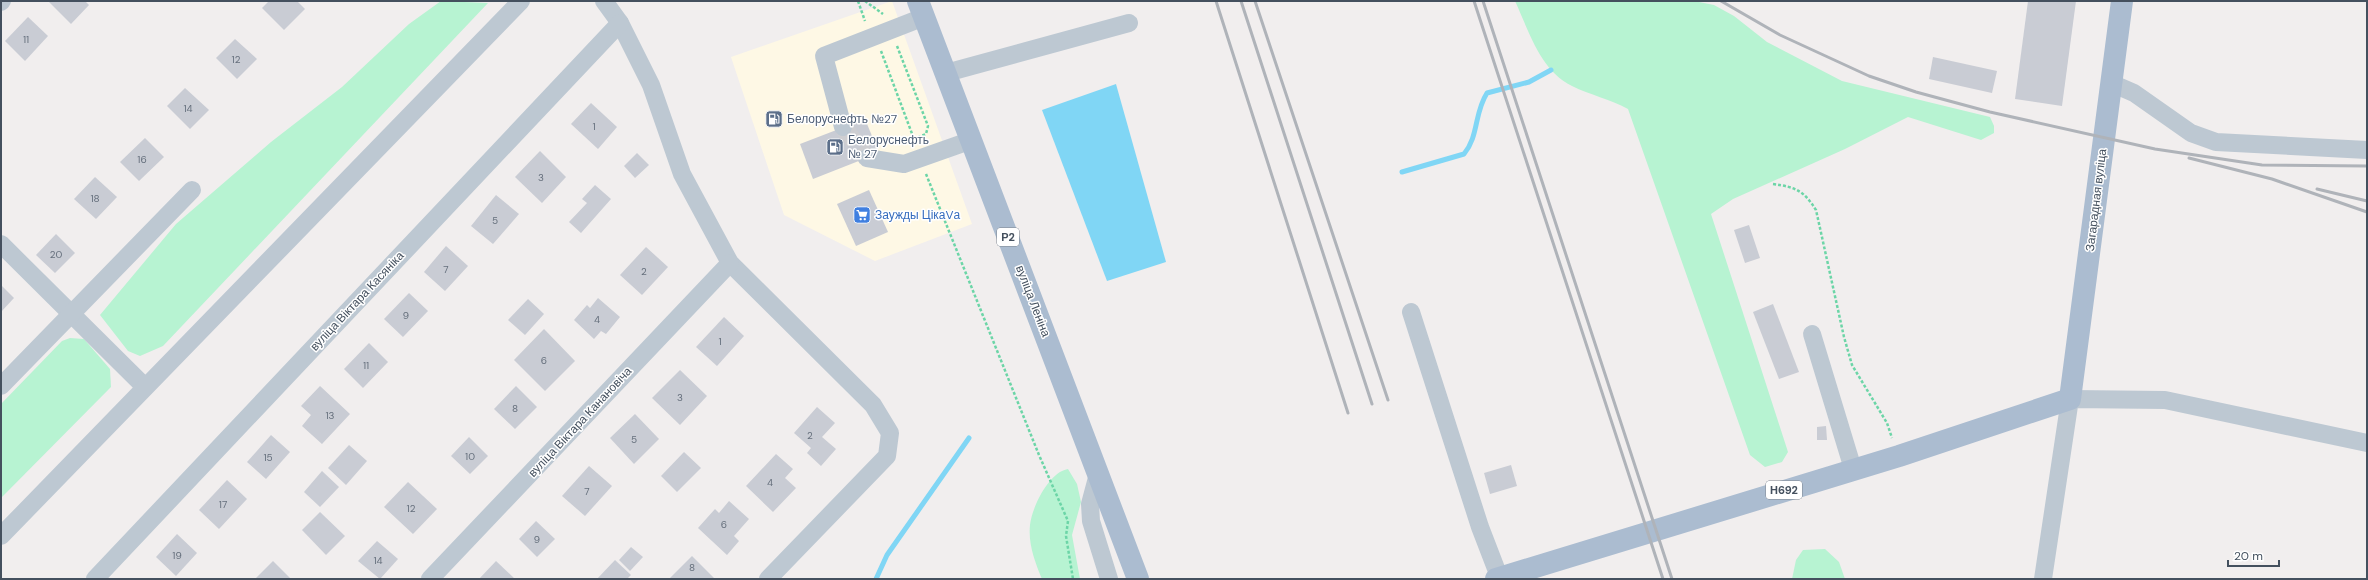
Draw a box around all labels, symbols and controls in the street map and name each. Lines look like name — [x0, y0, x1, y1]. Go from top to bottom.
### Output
house number: 11 — [23, 33, 29, 46]
house number: 12 — [232, 53, 241, 66]
house number: 14 — [183, 102, 193, 115]
fuel station icon: Белоруснефть №27 — [764, 109, 784, 129]
place label: Белоруснефть №27 — [787, 111, 897, 127]
house number: 1 — [592, 120, 596, 133]
place label: Белоруснефть № 27 — [848, 132, 929, 162]
fuel station icon: Белоруснефть № 27 — [825, 137, 845, 157]
street label: Загарадная вуліца — [2082, 148, 2110, 252]
house number: 16 — [137, 153, 147, 166]
house number: 3 — [538, 171, 544, 184]
house number: 18 — [90, 192, 100, 205]
supermarket icon: Заужды ЦікаVа — [852, 205, 872, 225]
place label: Заужды ЦікаVа — [875, 207, 961, 223]
house number: 5 — [492, 214, 498, 227]
road number: Р2 — [997, 228, 1019, 246]
house number: 20 — [50, 248, 62, 261]
street label: вуліца Віктара Касяніка — [307, 248, 408, 354]
house number: 7 — [443, 263, 449, 276]
street label: вуліца Леніна — [1012, 263, 1054, 339]
house number: 2 — [641, 265, 647, 278]
house number: 9 — [403, 309, 409, 322]
house number: 4 — [594, 313, 600, 326]
house number: 1 — [718, 335, 722, 348]
house number: 6 — [541, 354, 547, 367]
house number: 11 — [363, 359, 369, 372]
street label: вуліца Віктара Канановіча — [525, 363, 636, 481]
house number: 3 — [677, 391, 683, 404]
house number: 8 — [512, 402, 518, 415]
house number: 13 — [325, 409, 335, 422]
house number: 2 — [807, 429, 813, 442]
house number: 5 — [631, 433, 637, 446]
house number: 10 — [465, 450, 475, 463]
house number: 15 — [263, 451, 273, 464]
house number: 4 — [767, 476, 773, 489]
road number: Н692 — [1766, 481, 1802, 499]
house number: 7 — [584, 485, 590, 498]
house number: 17 — [219, 498, 227, 511]
house number: 12 — [407, 502, 416, 515]
house number: 6 — [721, 518, 727, 531]
house number: 9 — [534, 533, 540, 546]
scale bar — [2228, 542, 2279, 568]
text: 20 m — [2234, 548, 2263, 564]
house number: 19 — [172, 549, 182, 562]
house number: 14 — [373, 554, 383, 567]
house number: 8 — [689, 561, 695, 574]

